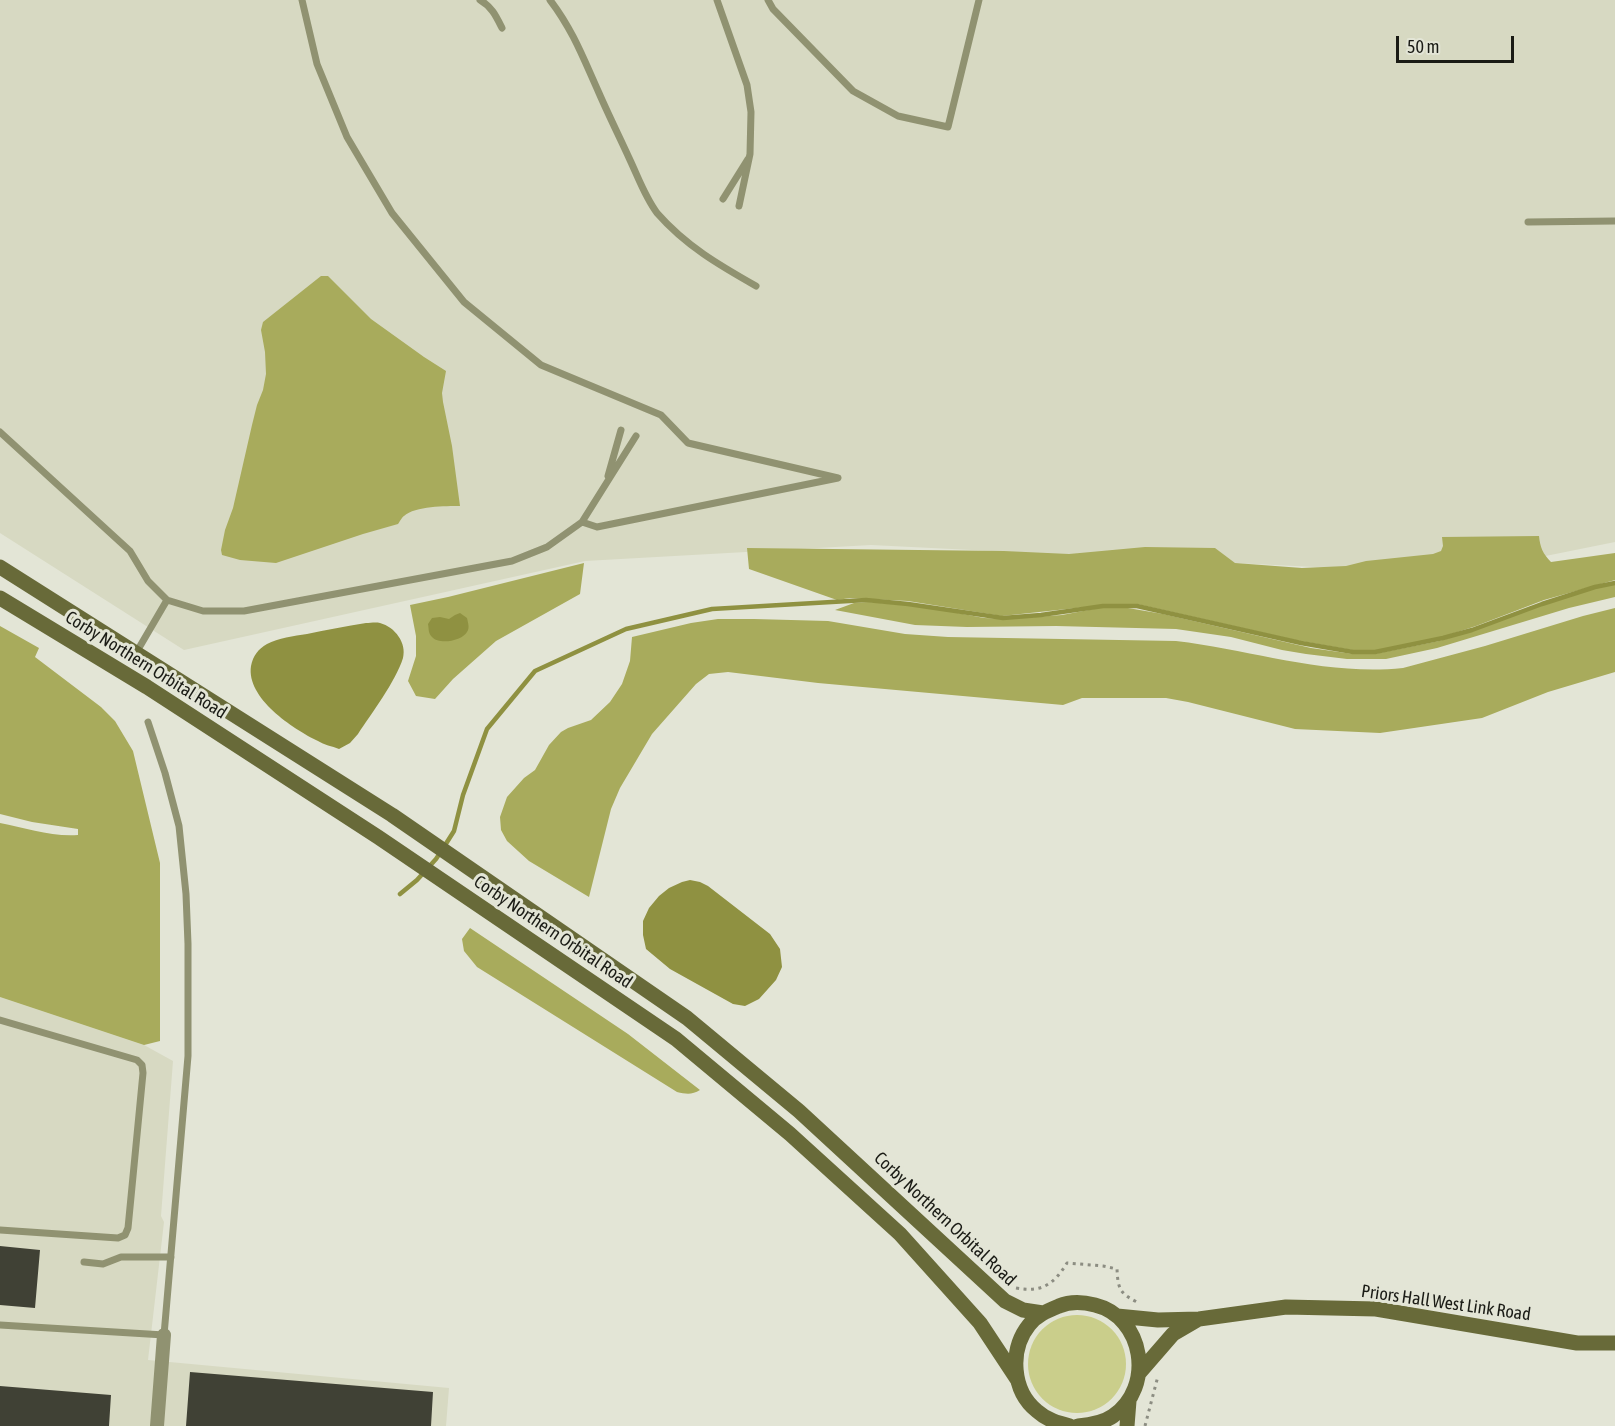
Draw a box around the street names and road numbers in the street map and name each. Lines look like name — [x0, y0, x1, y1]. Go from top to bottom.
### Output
street label: Corby Northern Orbital Road — [61, 606, 231, 724]
street label: Corby Northern Orbital Road — [470, 871, 636, 993]
street label: Corby Northern Orbital Road — [869, 1147, 1021, 1291]
street label: Priors Hall West Link Road — [1360, 1280, 1532, 1326]

